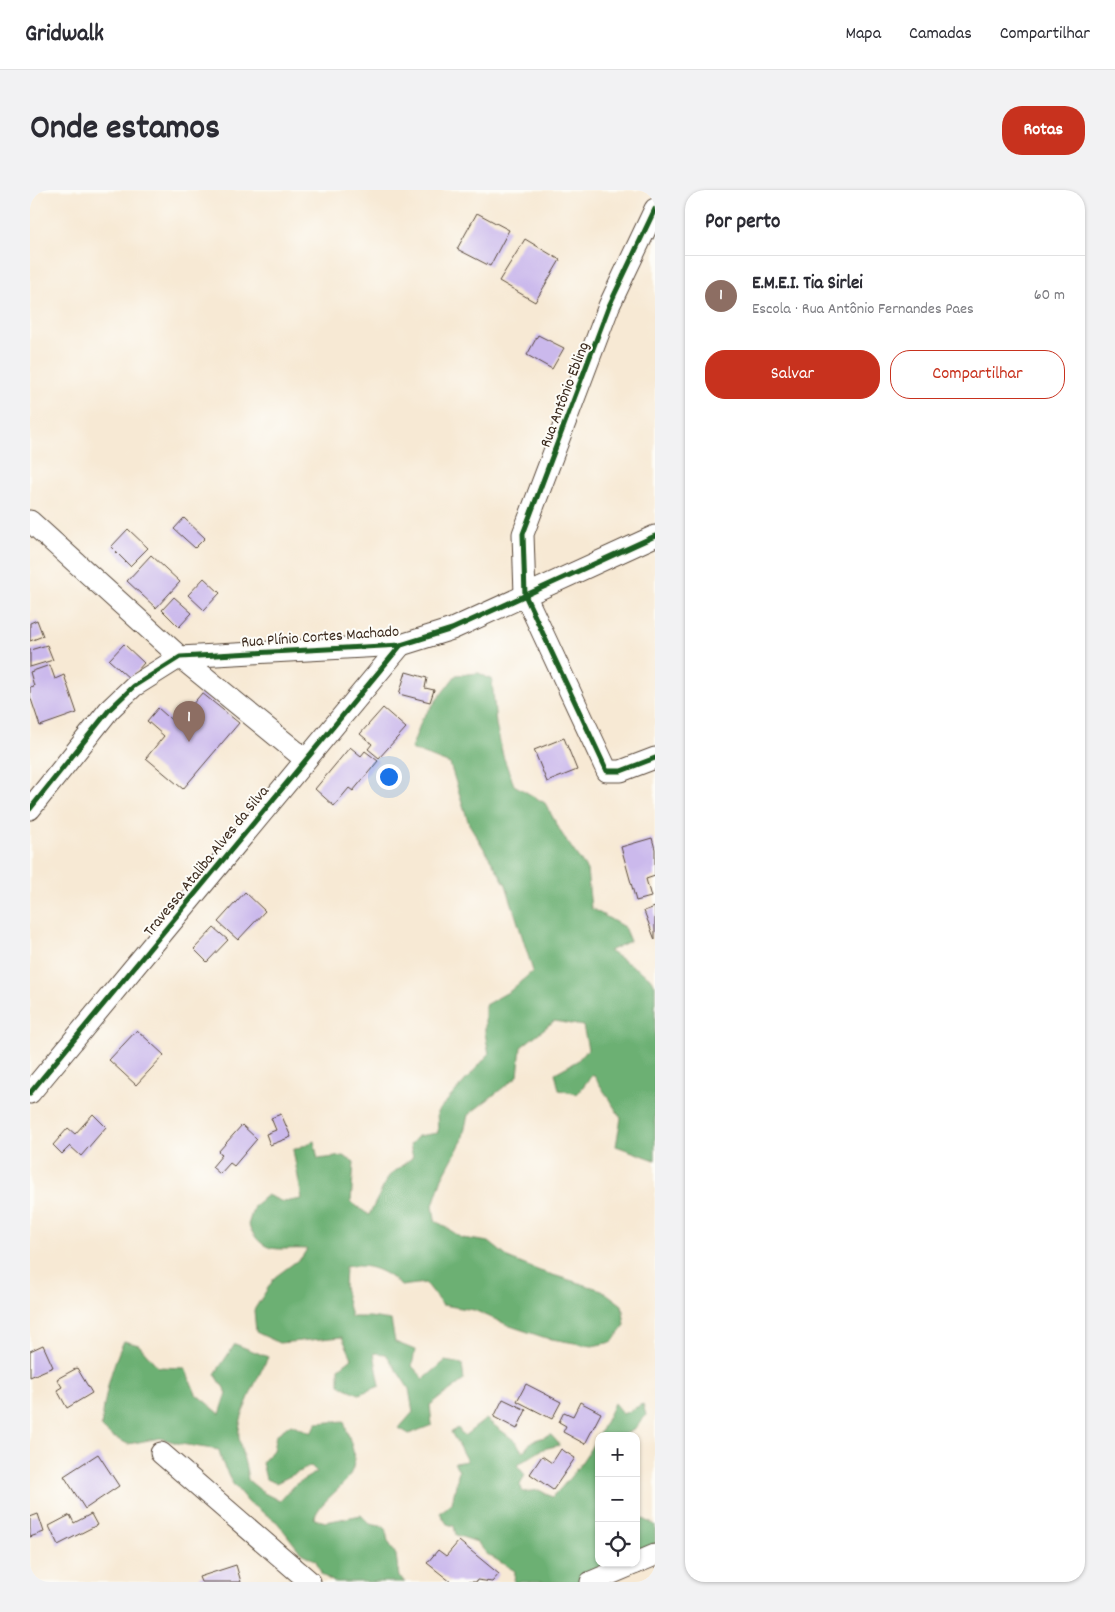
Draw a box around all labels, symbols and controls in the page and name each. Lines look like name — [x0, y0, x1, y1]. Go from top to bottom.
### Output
text: Gridwalk — [25, 18, 104, 52]
text: Mapa — [845, 22, 881, 47]
text: Camadas — [909, 22, 972, 47]
text: Compartilhar — [1000, 22, 1090, 47]
text: Onde estamos — [30, 105, 220, 155]
button: Rotas — [1002, 106, 1085, 155]
text: Por perto — [705, 208, 780, 238]
text: E.M.E.I. Tia Sirlei — [752, 271, 863, 298]
text: 1 — [719, 284, 723, 307]
text: 60 m — [1034, 284, 1065, 307]
text: Escola · Rua Antônio Fernandes Paes — [752, 298, 974, 321]
street label: Rua Antônio Ebling — [535, 339, 596, 451]
button: Salvar — [705, 350, 880, 399]
button: Compartilhar — [890, 350, 1065, 399]
street label: Rua Plínio Cortes Machado — [241, 621, 400, 654]
pin: 1 — [173, 701, 205, 742]
your location — [376, 764, 402, 790]
street label: Travessa Ataliba Alves da Silva — [139, 781, 275, 942]
map controls — [595, 1432, 640, 1567]
button: + — [595, 1432, 640, 1477]
button: − — [595, 1477, 640, 1522]
button: locate — [595, 1522, 640, 1567]

